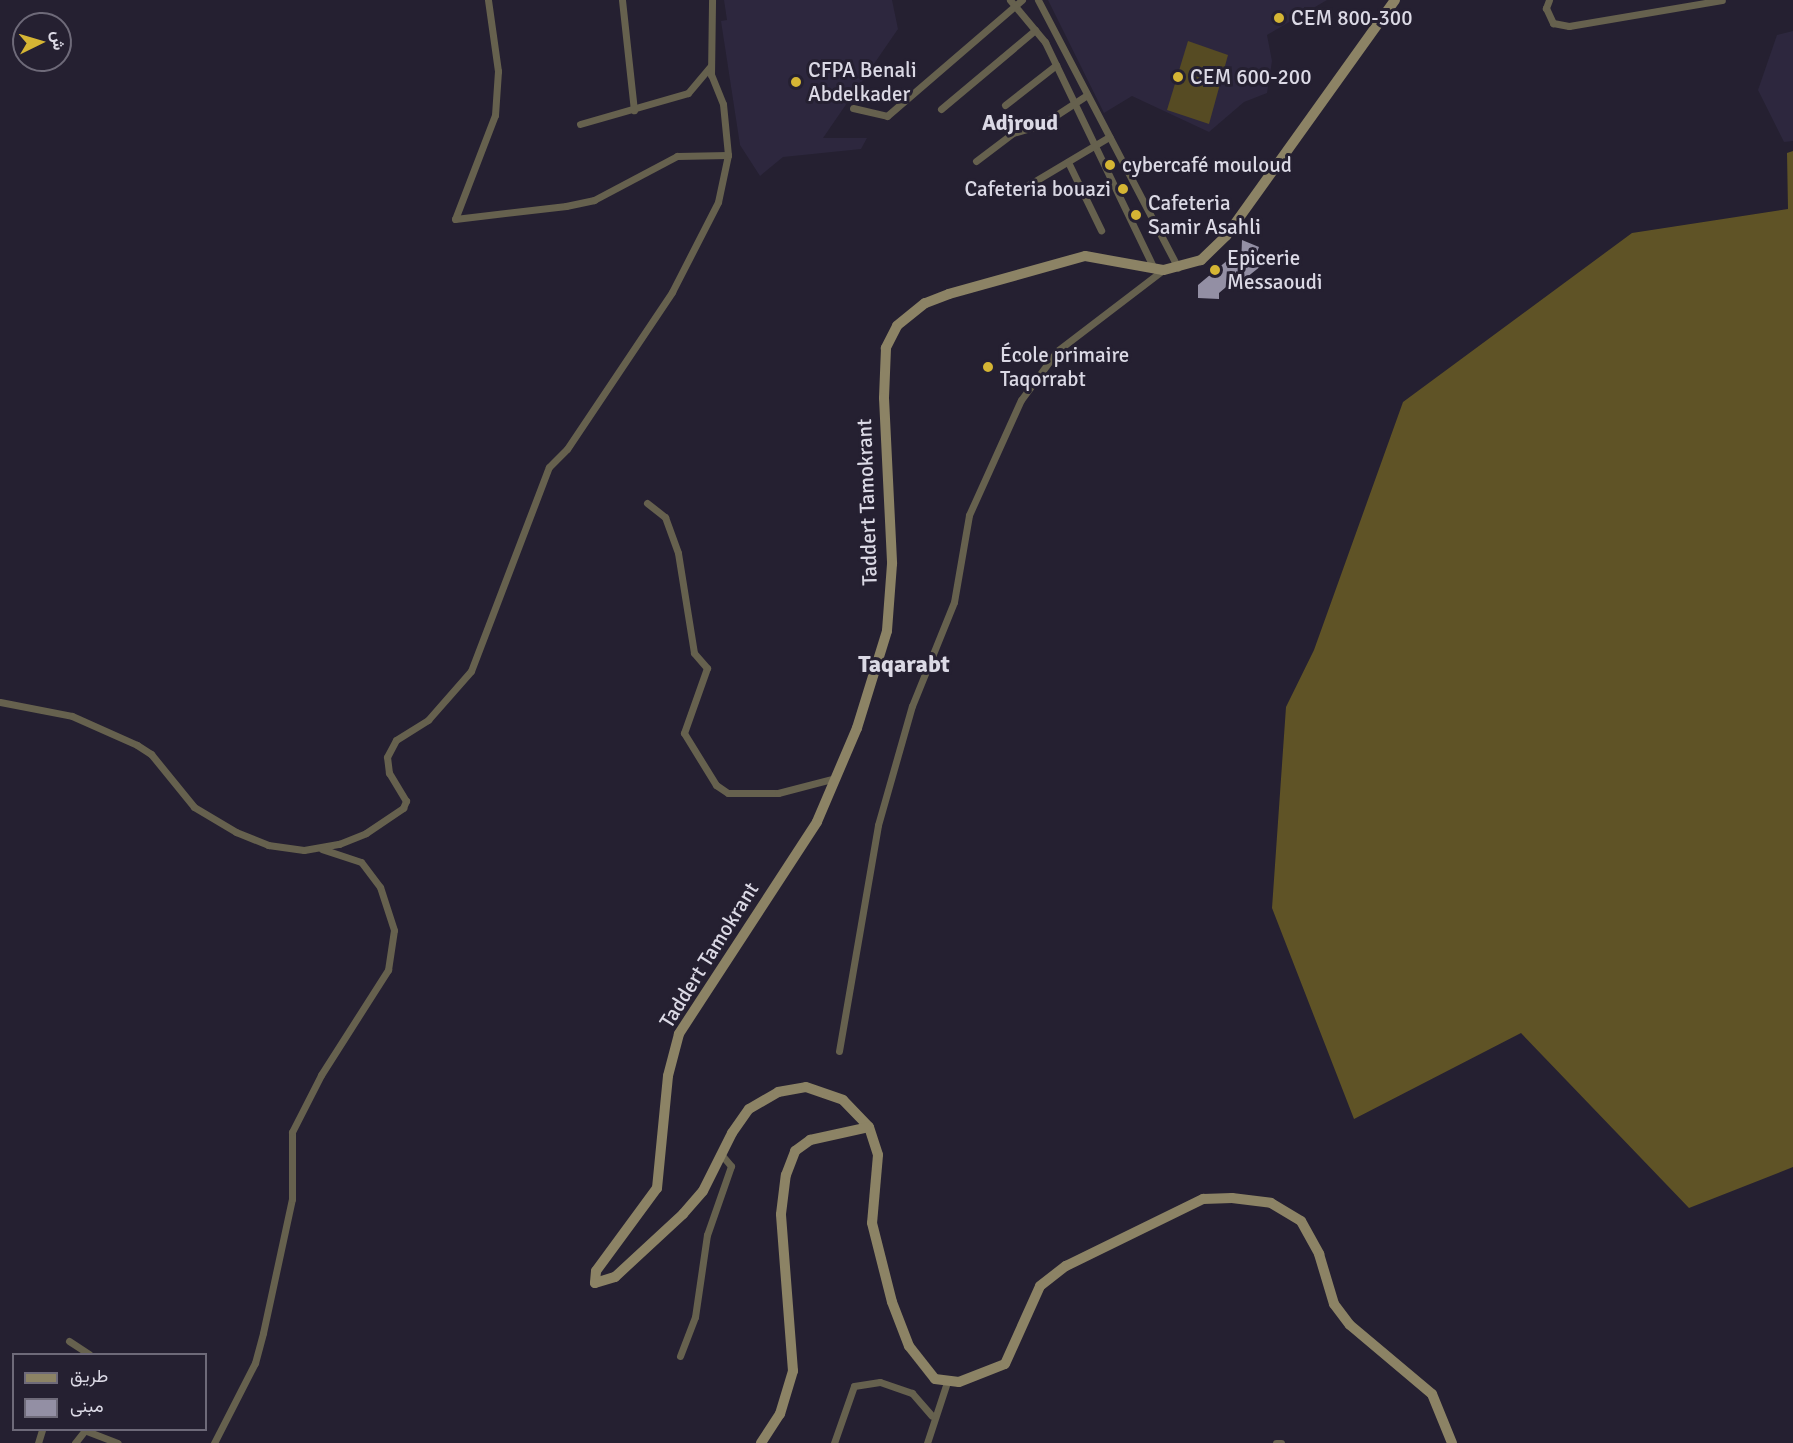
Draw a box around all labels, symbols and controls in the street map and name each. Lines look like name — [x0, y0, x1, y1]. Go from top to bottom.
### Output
place label: CEM 800-300 — [1291, 5, 1413, 31]
marker: CEM 800-300 — [1272, 11, 1286, 25]
north arrow — [12, 12, 72, 72]
text: ش — [47, 30, 69, 51]
place label: CFPA Benali Abdelkader — [808, 57, 917, 107]
place label: CEM 600-200 — [1190, 64, 1312, 90]
marker: CEM 600-200 — [1171, 70, 1185, 84]
marker: CFPA Benali Abdelkader — [789, 75, 803, 89]
district label: Adjroud — [982, 110, 1058, 136]
place label: cybercafé mouloud — [1122, 152, 1292, 178]
marker: cybercafé mouloud — [1103, 158, 1117, 172]
place label: Cafeteria bouazi — [965, 176, 1111, 202]
marker: Cafeteria bouazi — [1116, 182, 1130, 196]
place label: Cafeteria Samir Asahli — [1148, 190, 1261, 240]
marker: Cafeteria Samir Asahli — [1129, 208, 1143, 222]
place label: Epicerie Messaoudi — [1227, 245, 1323, 295]
marker: Epicerie Messaoudi — [1208, 263, 1222, 277]
place label: École primaire Taqorrabt — [1000, 342, 1129, 392]
marker: École primaire Taqorrabt — [981, 360, 995, 374]
street label: Taddert Tamokrant — [851, 418, 883, 586]
district label: Taqarabt — [858, 651, 950, 679]
street label: Taddert Tamokrant — [654, 878, 764, 1032]
legend — [12, 1353, 207, 1431]
text: طريق — [70, 1365, 108, 1387]
text: مبنى — [70, 1395, 104, 1417]

